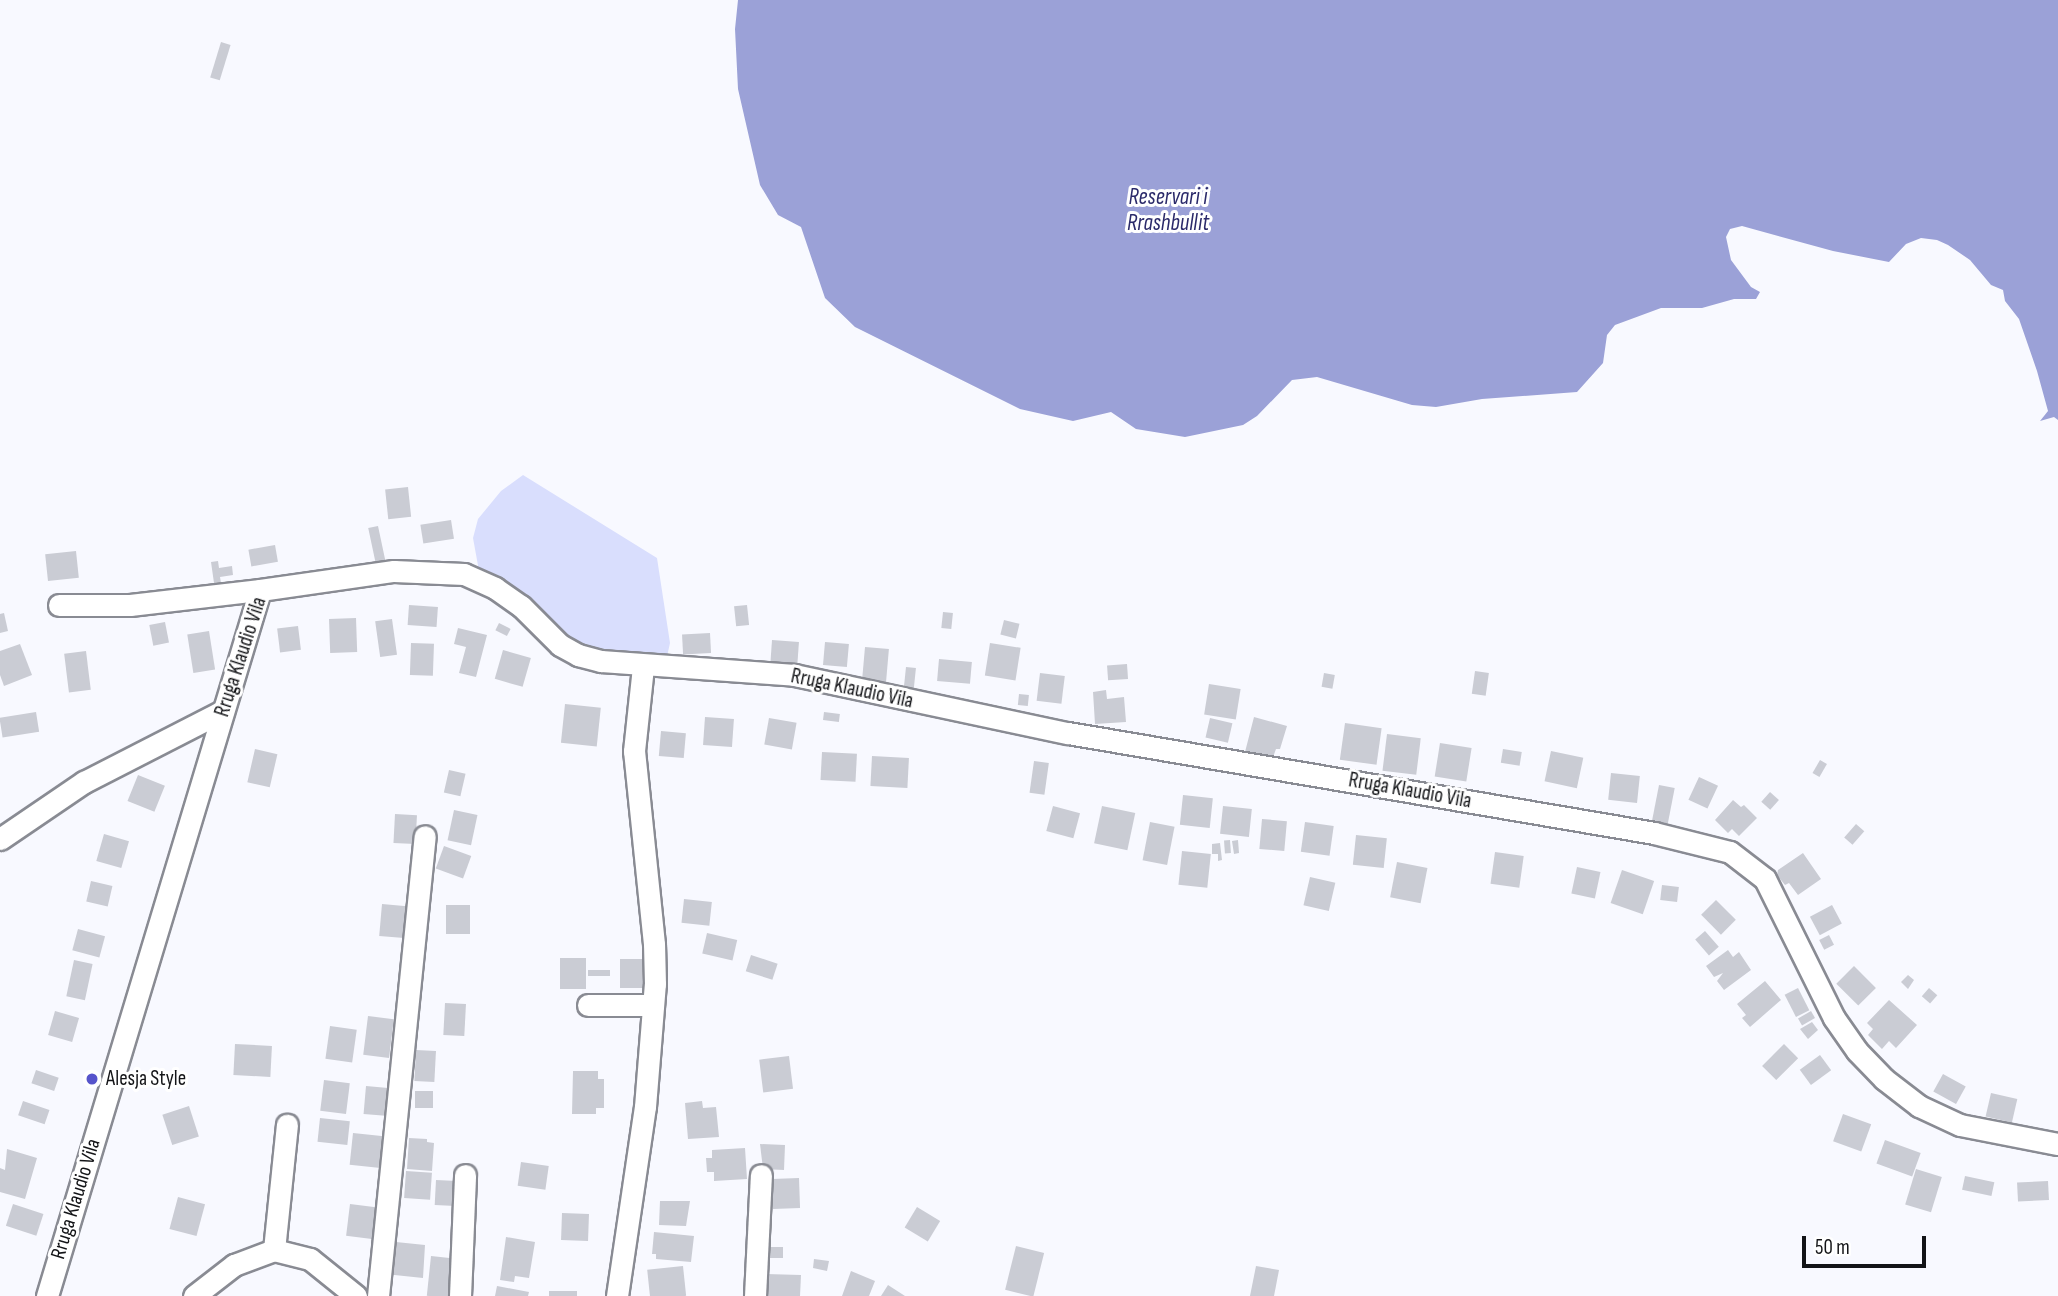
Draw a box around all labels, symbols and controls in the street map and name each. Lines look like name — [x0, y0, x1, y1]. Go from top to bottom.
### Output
water label: Reservari i Rrashbullit — [1127, 183, 1209, 237]
street label: Rruga Klaudio Vila — [210, 594, 272, 720]
street label: Rruga Klaudio Vila — [789, 664, 915, 714]
street label: Rruga Klaudio Vila — [1347, 768, 1473, 814]
place label: Alesja Style — [106, 1066, 186, 1092]
marker: Alesja Style — [84, 1071, 100, 1087]
street label: Rruga Klaudio Vila — [46, 1136, 106, 1262]
scale bar — [1806, 1222, 1930, 1266]
text: 50 m — [1815, 1235, 1850, 1260]

